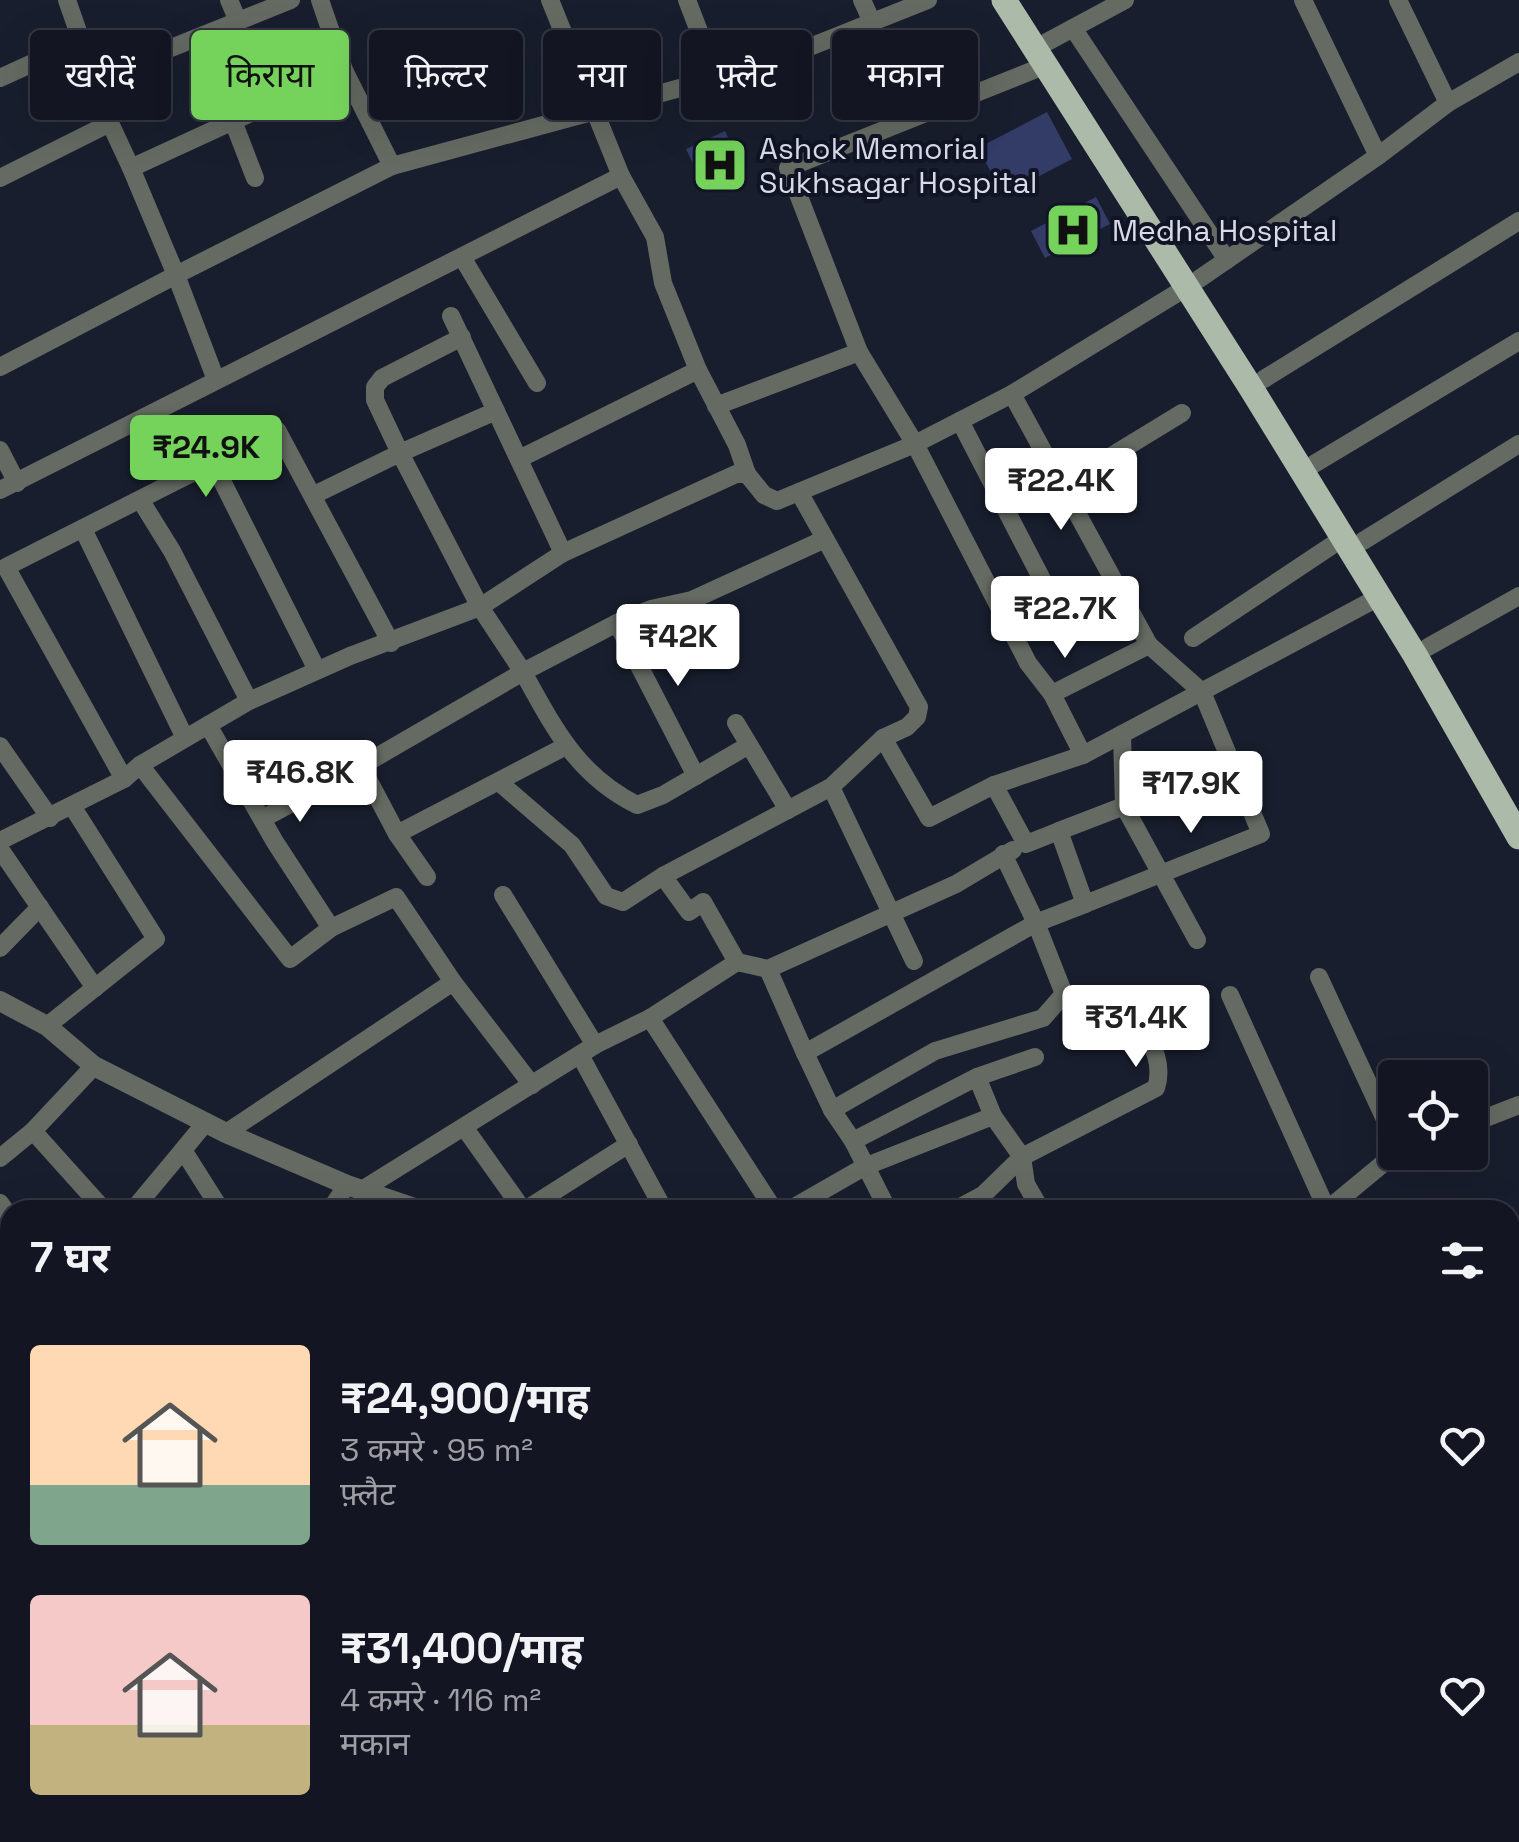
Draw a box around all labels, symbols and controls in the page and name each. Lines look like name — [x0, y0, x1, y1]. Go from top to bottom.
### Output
chip: खरीदें — [30, 30, 171, 120]
chip: किराया — [191, 30, 349, 120]
chip: फ़िल्टर — [369, 30, 523, 120]
chip: नया — [543, 30, 661, 120]
chip: फ़्लैट — [681, 30, 812, 120]
chip: मकान — [832, 30, 978, 120]
place label: Ashok Memorial Sukhsagar Hospital — [759, 129, 1037, 202]
hospital icon: Ashok Memorial Sukhsagar Hospital — [690, 135, 750, 195]
hospital icon: Medha Hospital — [1043, 200, 1103, 260]
place label: Medha Hospital — [1112, 211, 1337, 250]
pin: ₹24.9K — [125, 415, 287, 500]
text: ₹24.9K — [152, 427, 260, 467]
pin: ₹22.4K — [980, 448, 1142, 533]
text: ₹22.4K — [1007, 460, 1115, 500]
pin: ₹22.7K — [984, 576, 1146, 661]
text: ₹22.7K — [1013, 588, 1117, 628]
pin: ₹42K — [619, 604, 737, 689]
text: ₹42K — [638, 616, 718, 656]
pin: ₹46.8K — [219, 740, 381, 825]
pin: ₹17.9K — [1110, 751, 1272, 836]
text: ₹46.8K — [246, 752, 354, 792]
text: ₹17.9K — [1141, 763, 1241, 803]
pin: ₹31.4K — [1055, 985, 1217, 1070]
text: ₹31.4K — [1084, 997, 1188, 1037]
map controls — [1378, 1060, 1488, 1170]
button: locate — [1378, 1060, 1488, 1170]
text: 7 घर — [30, 1231, 110, 1284]
icon: filters — [1435, 1233, 1490, 1288]
text: ₹24,900/माह — [340, 1372, 590, 1425]
icon: home — [110, 1385, 230, 1505]
icon: heart — [1435, 1418, 1490, 1473]
text: 3 कमरे · 95 m² — [340, 1430, 533, 1470]
text: फ़्लैट — [340, 1474, 395, 1514]
text: ₹31,400/माह — [340, 1622, 583, 1675]
icon: home — [110, 1635, 230, 1755]
icon: heart — [1435, 1668, 1490, 1723]
text: 4 कमरे · 116 m² — [340, 1680, 541, 1720]
text: मकान — [340, 1724, 410, 1764]

